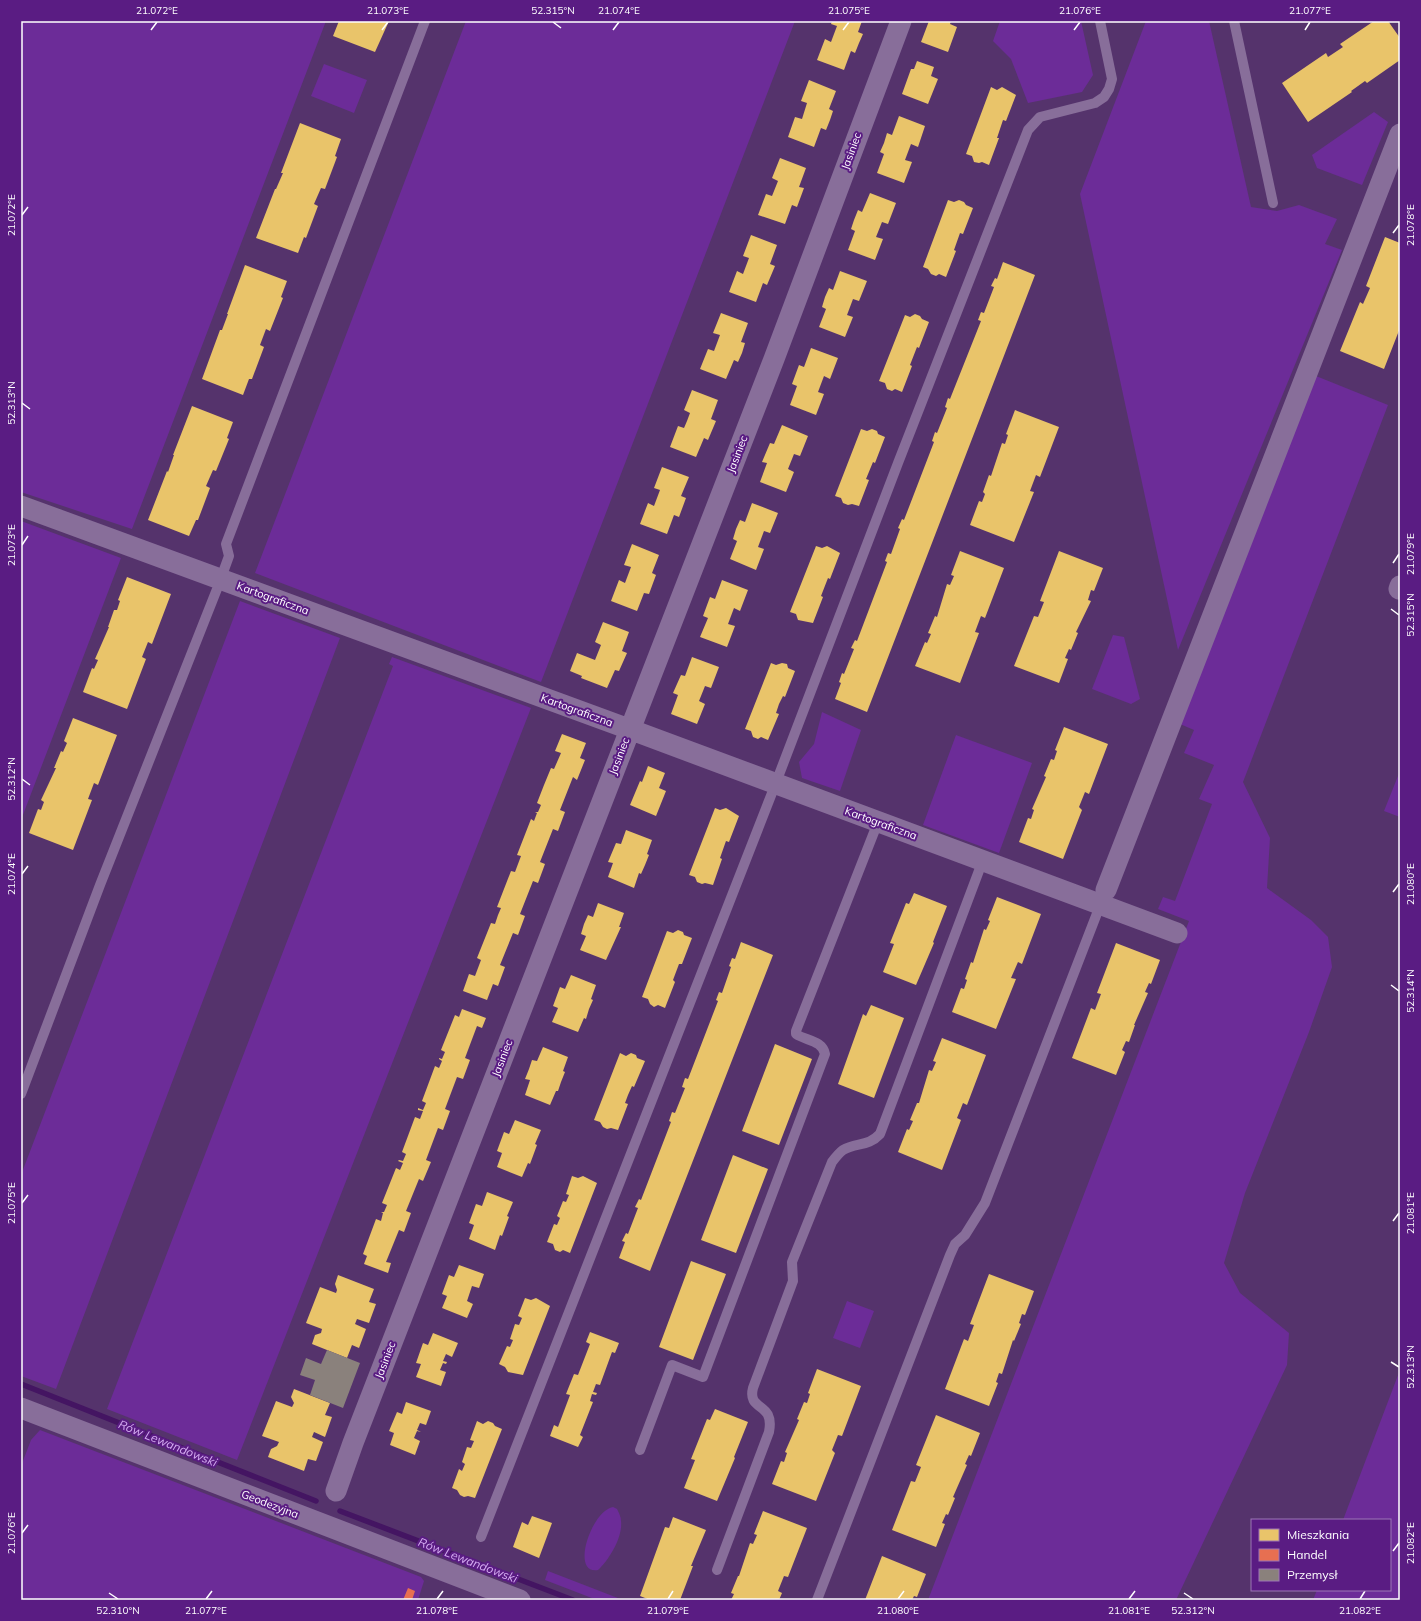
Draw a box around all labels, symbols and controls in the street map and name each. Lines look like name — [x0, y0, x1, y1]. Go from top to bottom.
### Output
text: 21.072°E — [136, 4, 178, 17]
text: 21.073°E — [367, 4, 409, 17]
text: 52.315°N — [531, 4, 575, 17]
text: 21.074°E — [598, 4, 640, 17]
text: 21.075°E — [828, 4, 870, 17]
text: 21.076°E — [1059, 4, 1101, 17]
text: 21.077°E — [1289, 4, 1331, 17]
street label: Jasiniec — [838, 130, 864, 172]
text: 21.072°E — [5, 194, 18, 236]
text: 21.078°E — [1404, 204, 1417, 246]
text: 52.313°N — [5, 381, 18, 425]
street label: Jasiniec — [724, 433, 751, 475]
text: 21.073°E — [5, 524, 18, 566]
text: 21.079°E — [1404, 533, 1417, 575]
street label: Kartograficzna — [235, 578, 311, 618]
text: 52.315°N — [1404, 593, 1417, 637]
street label: Kartograficzna — [539, 690, 615, 730]
street label: Jasiniec — [606, 735, 633, 777]
text: 52.312°N — [5, 757, 18, 801]
street label: Kartograficzna — [843, 803, 919, 843]
text: 21.074°E — [5, 853, 18, 895]
text: 21.080°E — [1404, 863, 1417, 905]
text: 52.314°N — [1404, 969, 1417, 1013]
street label: Jasiniec — [489, 1037, 516, 1079]
text: 21.075°E — [5, 1182, 18, 1224]
text: 21.081°E — [1404, 1192, 1417, 1234]
street label: Jasiniec — [372, 1339, 399, 1381]
text: 52.313°N — [1404, 1345, 1417, 1389]
water label: Rów Lewandowski — [116, 1416, 220, 1470]
street label: Geodezyjna — [239, 1487, 301, 1521]
text: 21.076°E — [5, 1512, 18, 1554]
legend — [1251, 1519, 1391, 1591]
text: 21.082°E — [1404, 1522, 1417, 1564]
text: Mieszkania — [1287, 1527, 1349, 1542]
water label: Rów Lewandowski — [416, 1534, 520, 1586]
text: Handel — [1287, 1547, 1327, 1562]
text: Przemysł — [1287, 1567, 1338, 1582]
text: 52.310°N — [96, 1604, 140, 1617]
text: 21.077°E — [185, 1604, 227, 1617]
text: 21.078°E — [416, 1604, 458, 1617]
text: 21.079°E — [647, 1604, 689, 1617]
text: 21.080°E — [877, 1604, 919, 1617]
text: 21.081°E — [1108, 1604, 1150, 1617]
text: 52.312°N — [1171, 1604, 1215, 1617]
text: 21.082°E — [1339, 1604, 1381, 1617]

